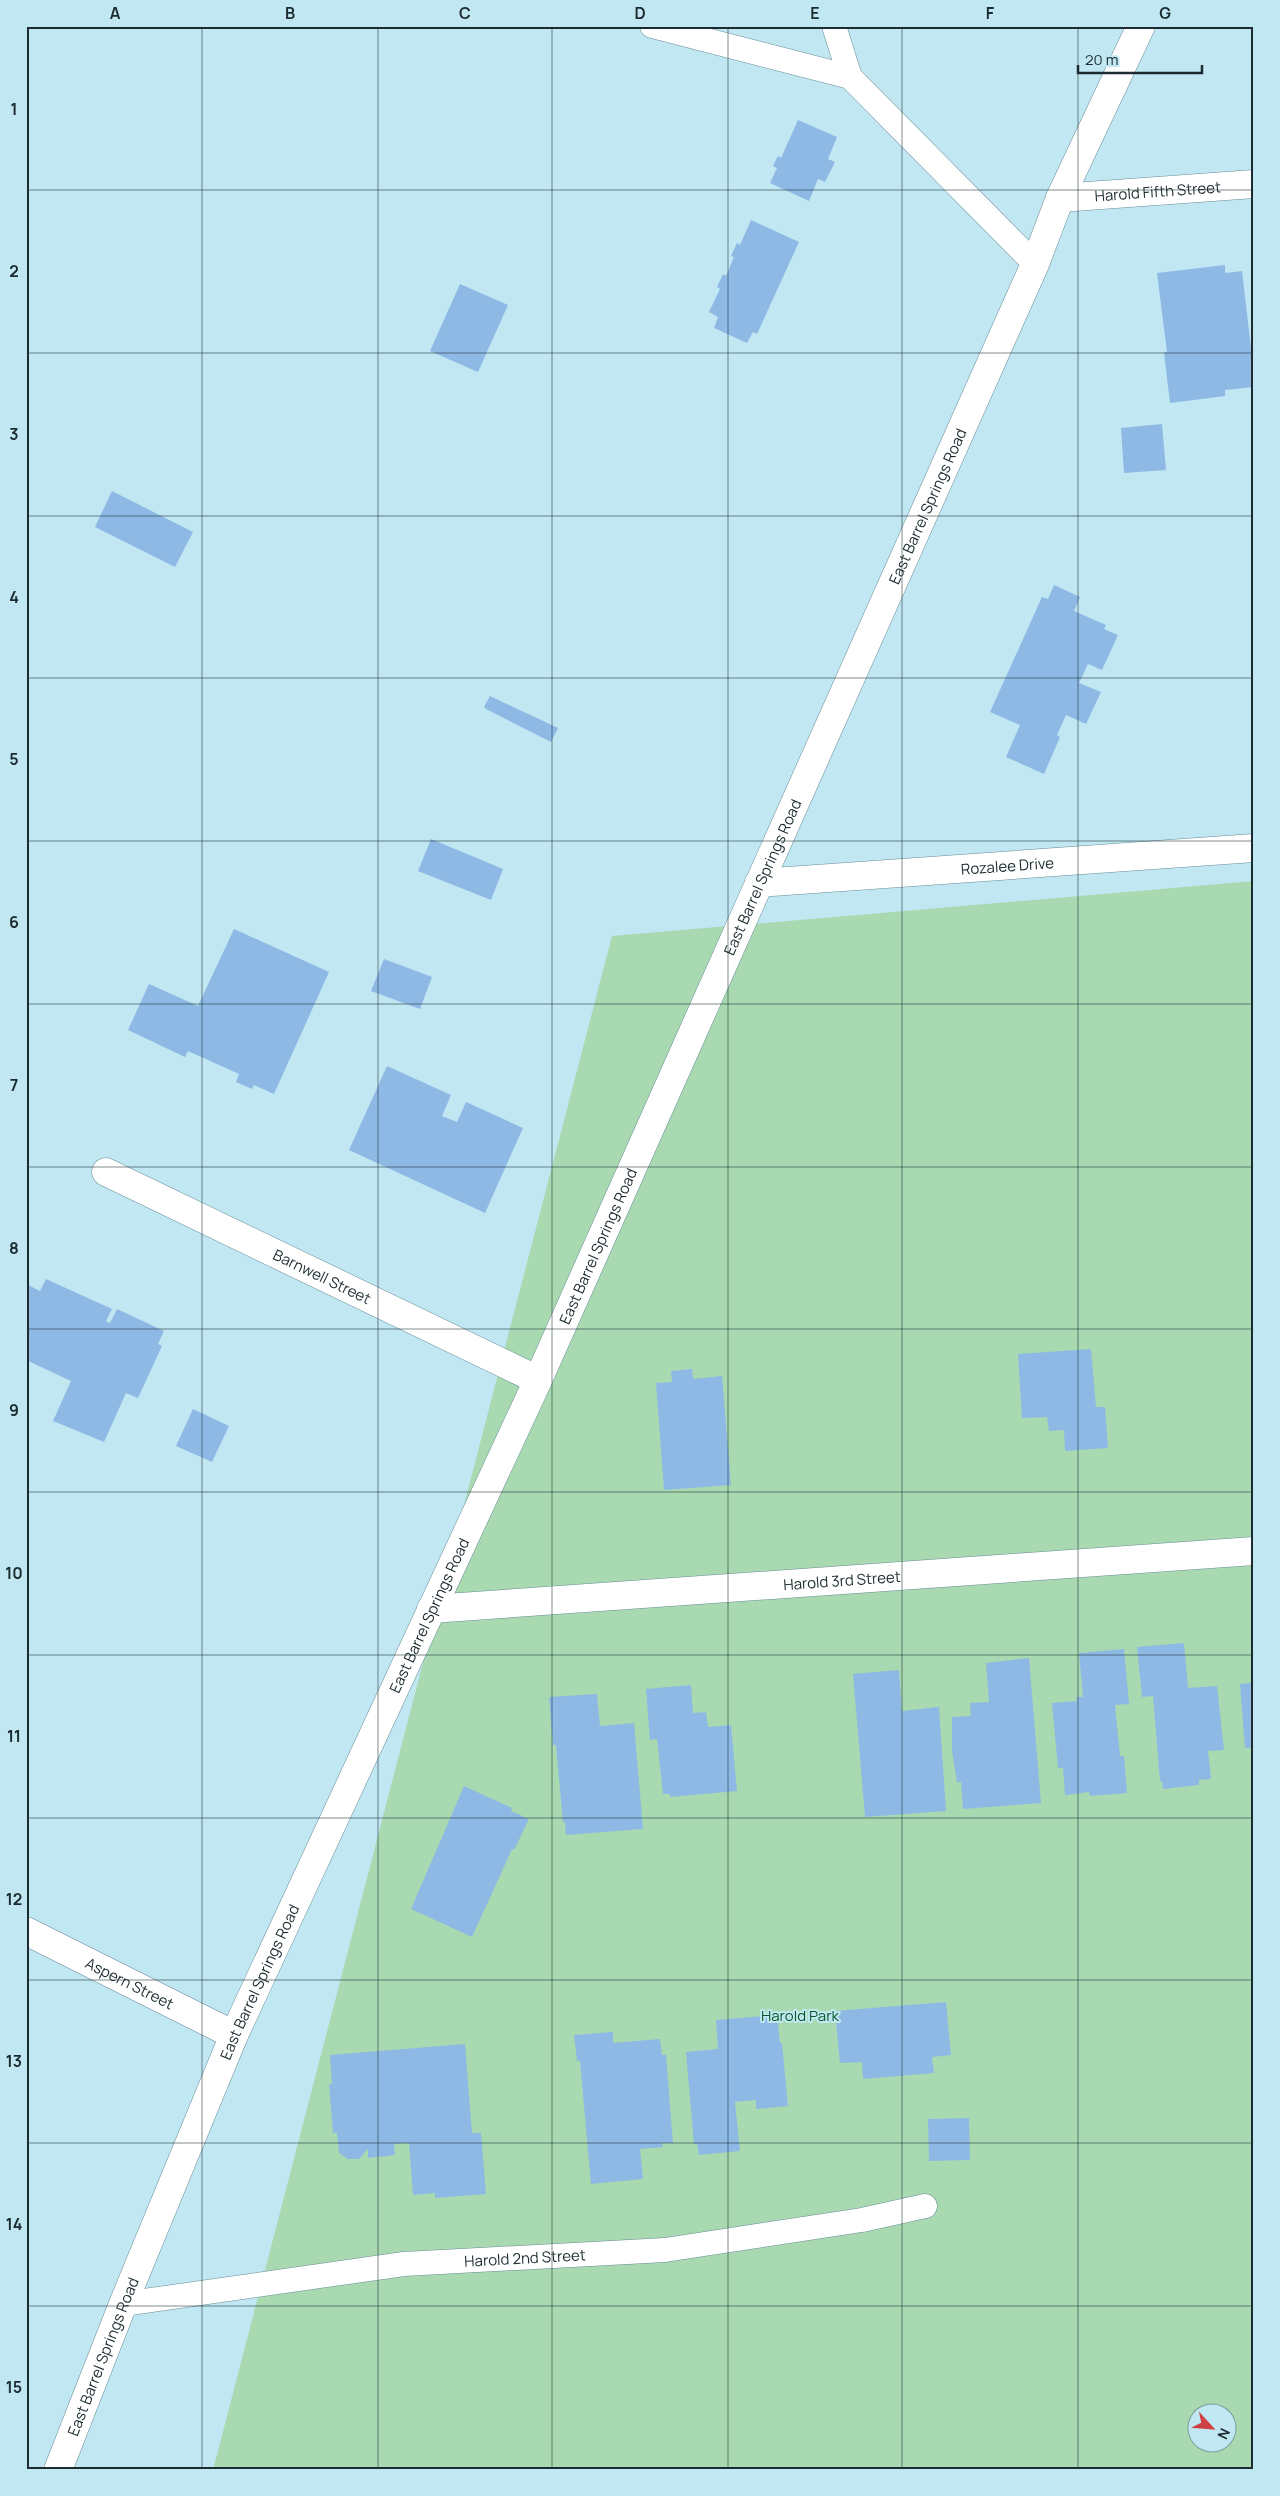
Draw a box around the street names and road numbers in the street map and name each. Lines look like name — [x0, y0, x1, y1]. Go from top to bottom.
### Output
street label: Harold Fifth Street — [1094, 176, 1222, 206]
street label: East Barrel Springs Road — [883, 425, 971, 587]
street label: East Barrel Springs Road — [718, 796, 806, 958]
street label: Rozalee Drive — [960, 852, 1055, 879]
street label: East Barrel Springs Road — [554, 1165, 642, 1327]
street label: Barnwell Street — [270, 1244, 375, 1309]
street label: East Barrel Springs Road — [384, 1534, 474, 1696]
street label: Harold 3rd Street — [783, 1565, 901, 1595]
street label: East Barrel Springs Road — [215, 1901, 304, 2063]
street label: Aspern Street — [82, 1952, 178, 2014]
street label: Harold 2nd Street — [464, 2244, 586, 2271]
street label: East Barrel Springs Road — [62, 2274, 143, 2439]

